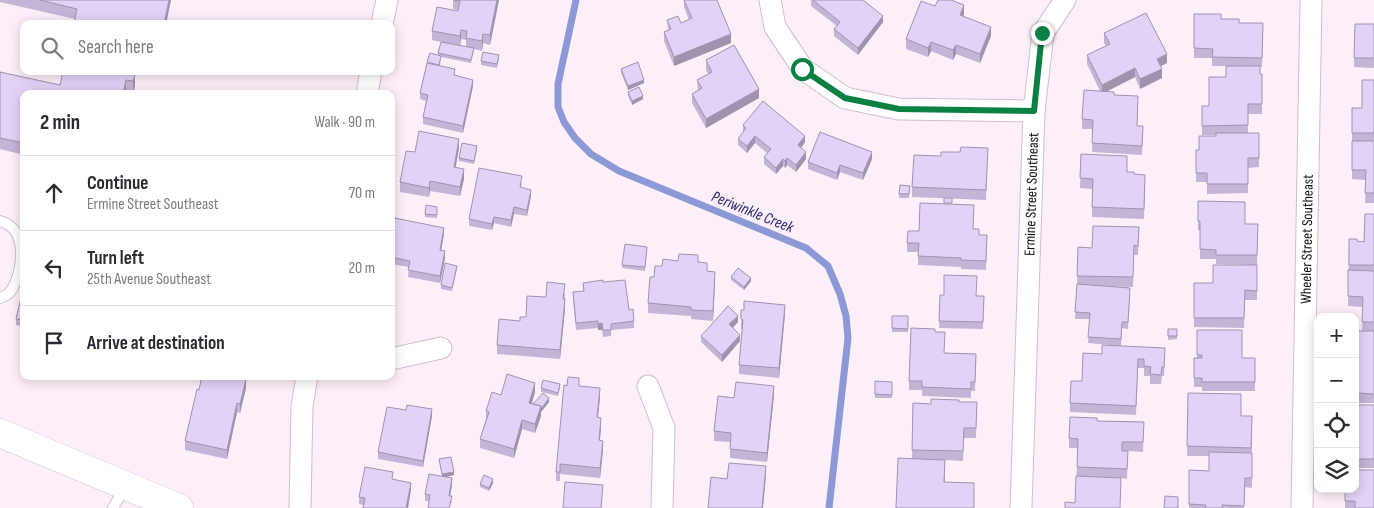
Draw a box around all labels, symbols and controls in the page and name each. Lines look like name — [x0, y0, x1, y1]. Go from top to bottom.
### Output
search box — [20, 20, 395, 75]
route end — [1031, 22, 1054, 45]
icon: search — [38, 34, 66, 62]
text: Search here — [78, 36, 154, 59]
route start — [791, 58, 814, 81]
text: 2 min — [40, 110, 80, 135]
text: Walk · 90 m — [314, 113, 375, 132]
street label: Ermine Street Southeast — [1020, 132, 1043, 256]
text: Continue — [87, 172, 148, 195]
street label: Wheeler Street Southeast — [1297, 174, 1318, 304]
icon: ahead — [40, 179, 68, 207]
text: 70 m — [349, 184, 375, 203]
water label: Periwinkle Creek — [709, 187, 797, 238]
text: Ermine Street Southeast — [87, 195, 219, 214]
text: Turn left — [87, 247, 144, 270]
icon: left — [40, 254, 68, 282]
text: 20 m — [348, 259, 375, 278]
text: 25th Avenue Southeast — [87, 270, 211, 289]
map controls — [1314, 313, 1359, 493]
button: + — [1314, 313, 1359, 358]
icon: arrive — [40, 329, 68, 357]
text: Arrive at destination — [87, 332, 225, 355]
button: − — [1314, 358, 1359, 403]
button: locate — [1314, 403, 1359, 448]
button: layers — [1314, 448, 1359, 493]

